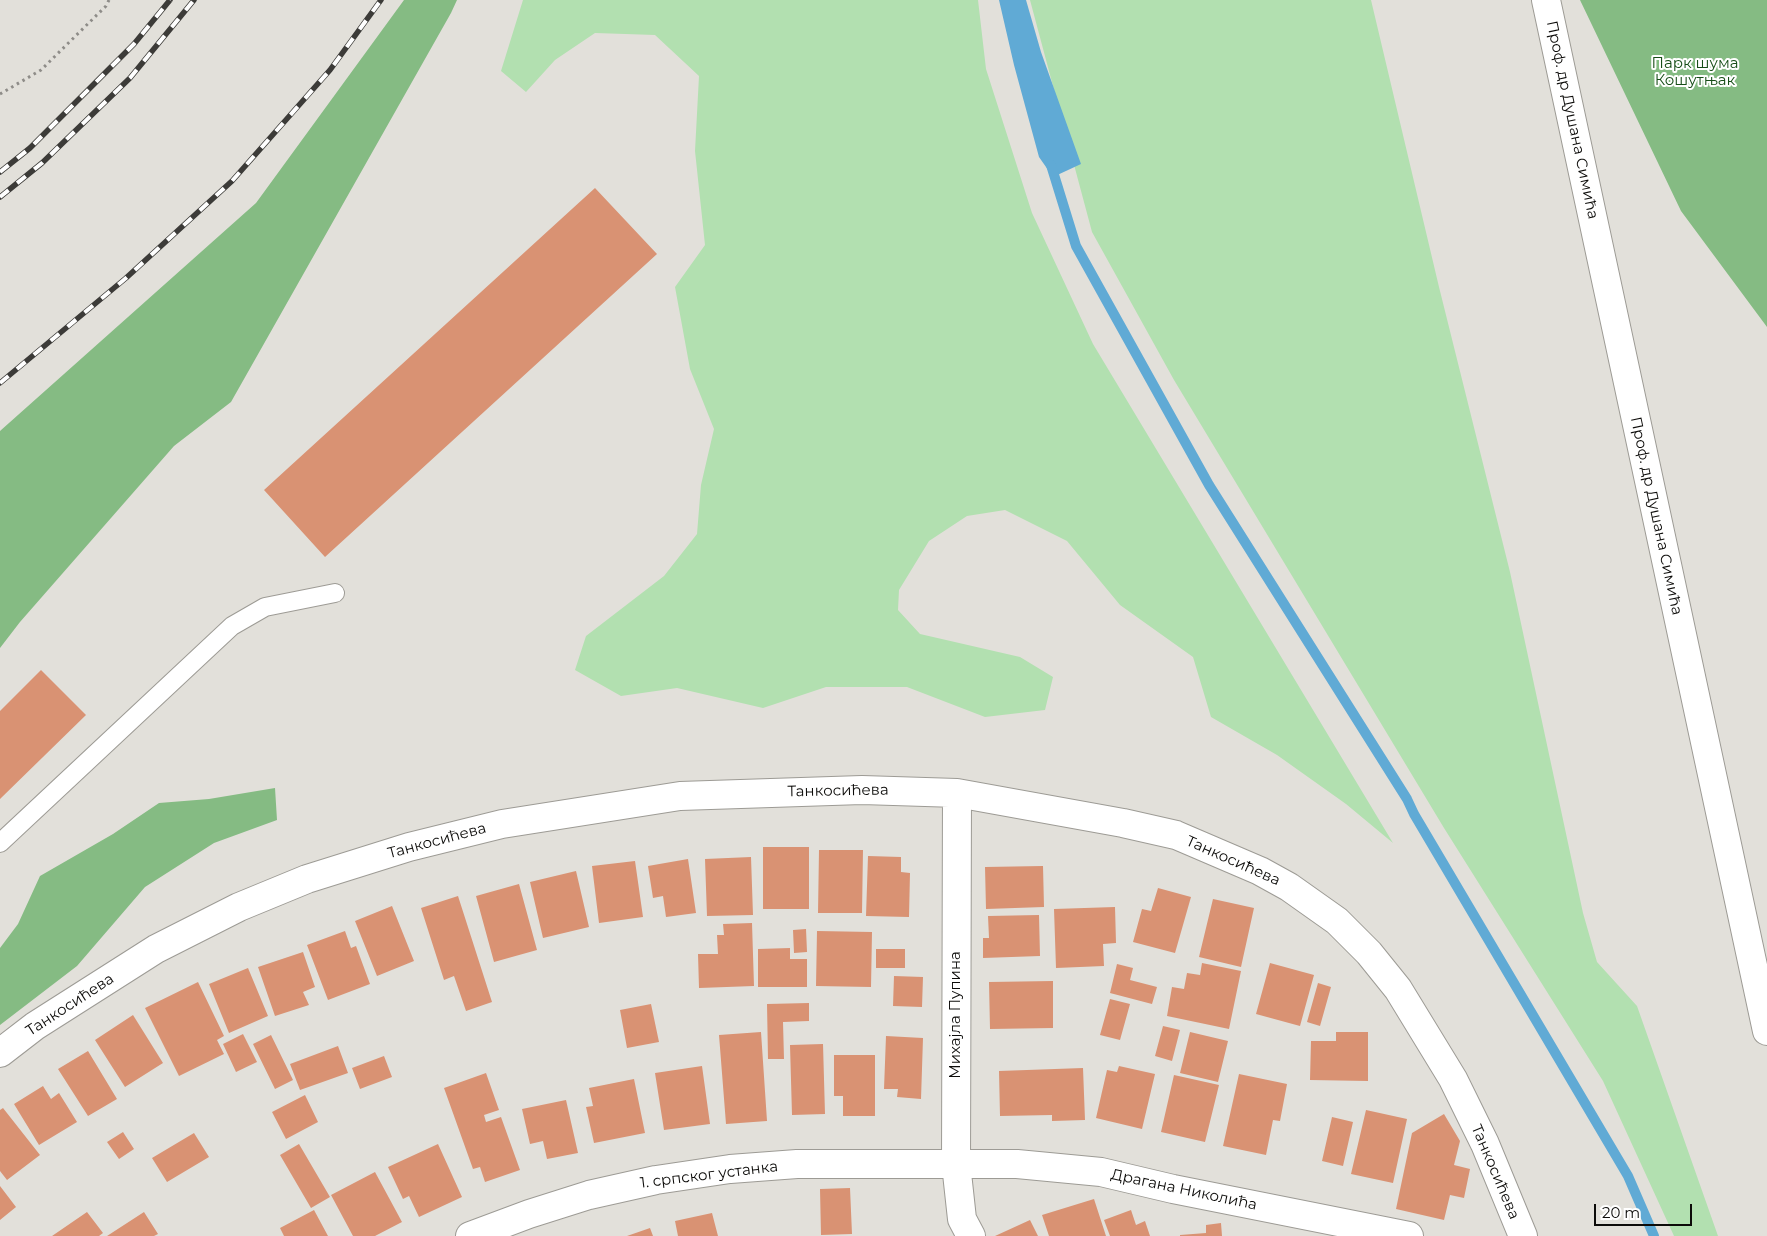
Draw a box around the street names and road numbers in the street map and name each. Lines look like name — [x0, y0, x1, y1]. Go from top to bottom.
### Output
street label: Проф. др Душана Симића — [1542, 19, 1602, 221]
street label: Проф. др Душана Симића — [1626, 415, 1686, 617]
street label: Танкосићева — [787, 781, 889, 801]
street label: Танкосићева — [386, 819, 488, 863]
street label: Танкосићева — [1183, 832, 1283, 890]
street label: Михајла Пупина — [947, 951, 965, 1079]
street label: Танкосићева — [23, 970, 117, 1040]
street label: Танкосићева — [1467, 1122, 1523, 1222]
street label: 1. српског устанка — [639, 1158, 779, 1192]
street label: Драгана Николића — [1109, 1166, 1259, 1214]

